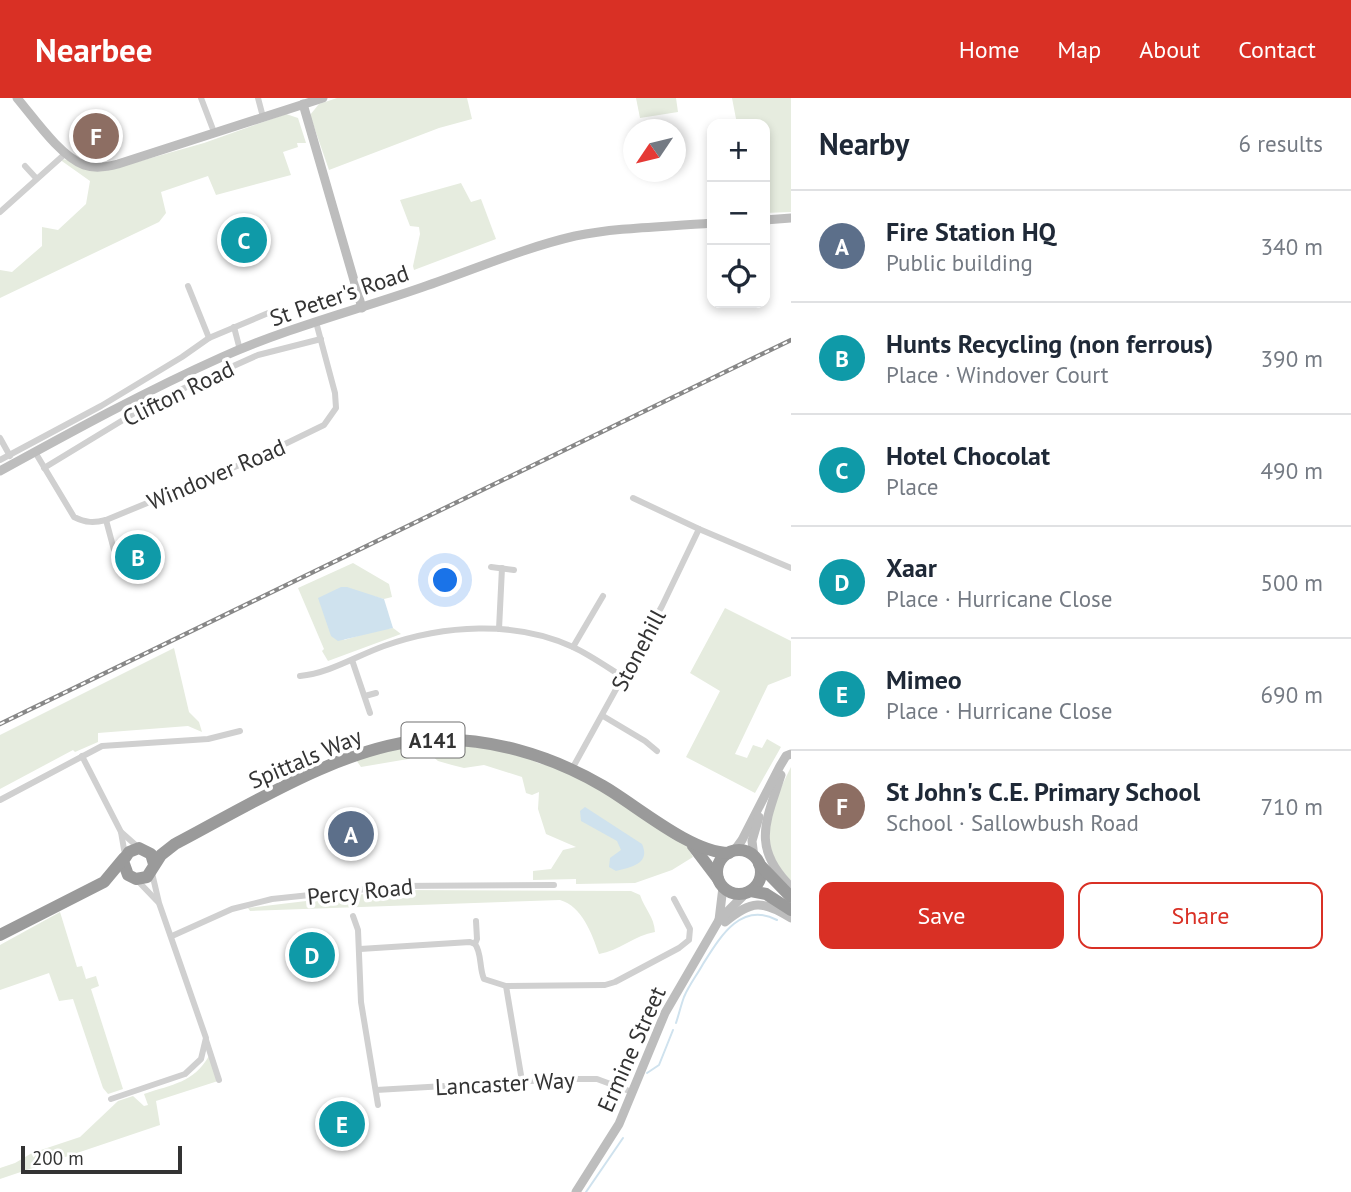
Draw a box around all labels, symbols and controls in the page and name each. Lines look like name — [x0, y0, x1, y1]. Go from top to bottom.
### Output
text: Nearbee — [35, 28, 152, 71]
text: Home — [959, 34, 1019, 65]
text: Map — [1057, 34, 1101, 65]
text: About — [1139, 34, 1200, 65]
text: Contact — [1238, 34, 1316, 65]
pin: F — [73, 110, 119, 162]
north arrow — [623, 119, 686, 182]
map controls — [707, 119, 770, 308]
button: + — [707, 119, 770, 182]
text: Nearby — [819, 124, 909, 163]
text: 6 results — [1239, 129, 1323, 158]
button: − — [707, 182, 770, 245]
pin: C — [221, 214, 267, 266]
text: Fire Station HQ — [886, 215, 1056, 248]
text: A — [835, 232, 849, 261]
text: 340 m — [1261, 232, 1323, 261]
button: locate — [707, 245, 770, 308]
text: Public building — [886, 248, 1033, 277]
street label: St Peter's Road — [266, 258, 412, 332]
text: Hunts Recycling (non ferrous) — [886, 327, 1213, 360]
text: B — [835, 344, 849, 373]
text: 390 m — [1261, 344, 1323, 373]
street label: Clifton Road — [118, 354, 238, 432]
text: Place · Windover Court — [886, 360, 1109, 389]
street label: Windover Road — [142, 432, 290, 516]
text: Hotel Chocolat — [886, 439, 1050, 472]
text: C — [836, 456, 848, 485]
text: 490 m — [1261, 456, 1323, 485]
text: Place — [886, 472, 939, 501]
pin: B — [115, 531, 161, 583]
text: Xaar — [886, 551, 937, 584]
your location — [428, 563, 462, 597]
text: D — [835, 568, 849, 597]
text: 500 m — [1261, 568, 1323, 597]
text: Place · Hurricane Close — [886, 584, 1112, 613]
street label: Stonehill — [604, 604, 672, 696]
text: Mimeo — [886, 663, 962, 696]
text: E — [836, 680, 848, 709]
text: 690 m — [1261, 680, 1323, 709]
text: Place · Hurricane Close — [886, 696, 1112, 725]
street label: Spittals Way — [244, 721, 366, 795]
road number: A141 — [402, 722, 464, 758]
text: St John's C.E. Primary School — [886, 775, 1200, 808]
text: F — [836, 792, 848, 821]
text: 710 m — [1261, 792, 1323, 821]
pin: A — [328, 808, 374, 860]
text: School · Sallowbush Road — [886, 808, 1139, 837]
street label: Percy Road — [306, 871, 414, 911]
button: Save — [819, 882, 1064, 949]
button: Share — [1078, 882, 1323, 949]
pin: D — [289, 929, 335, 981]
street label: Ermine Street — [590, 982, 672, 1116]
street label: Lancaster Way — [434, 1065, 576, 1101]
pin: E — [319, 1098, 365, 1150]
scale bar — [21, 1143, 182, 1175]
text: 200 m — [32, 1146, 84, 1170]

